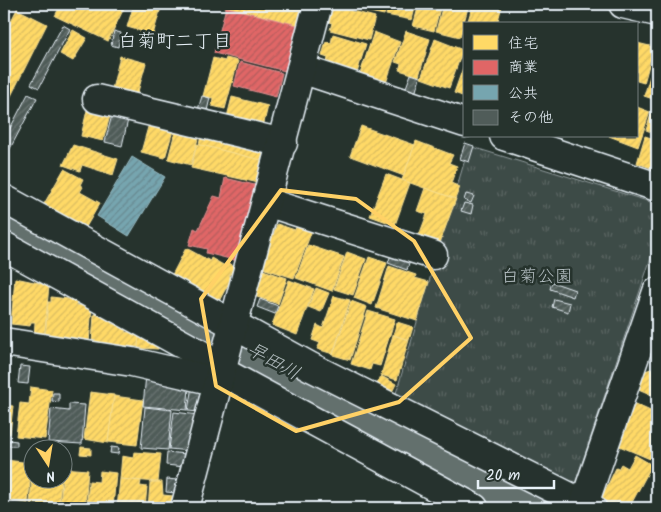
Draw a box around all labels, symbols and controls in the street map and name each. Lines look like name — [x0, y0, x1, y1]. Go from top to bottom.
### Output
legend — [463, 22, 638, 138]
district label: 白菊町二丁目 — [118, 27, 232, 57]
text: 住宅 — [508, 32, 538, 56]
text: 商業 — [508, 56, 538, 80]
text: 公共 — [508, 82, 538, 106]
text: その他 — [508, 106, 553, 130]
park label: 白菊公園 — [501, 263, 573, 292]
water label: 早田川 — [241, 335, 305, 389]
north arrow — [22, 440, 72, 490]
scale bar — [478, 457, 555, 489]
text: N — [44, 464, 57, 487]
text: 20 m — [486, 464, 520, 488]

